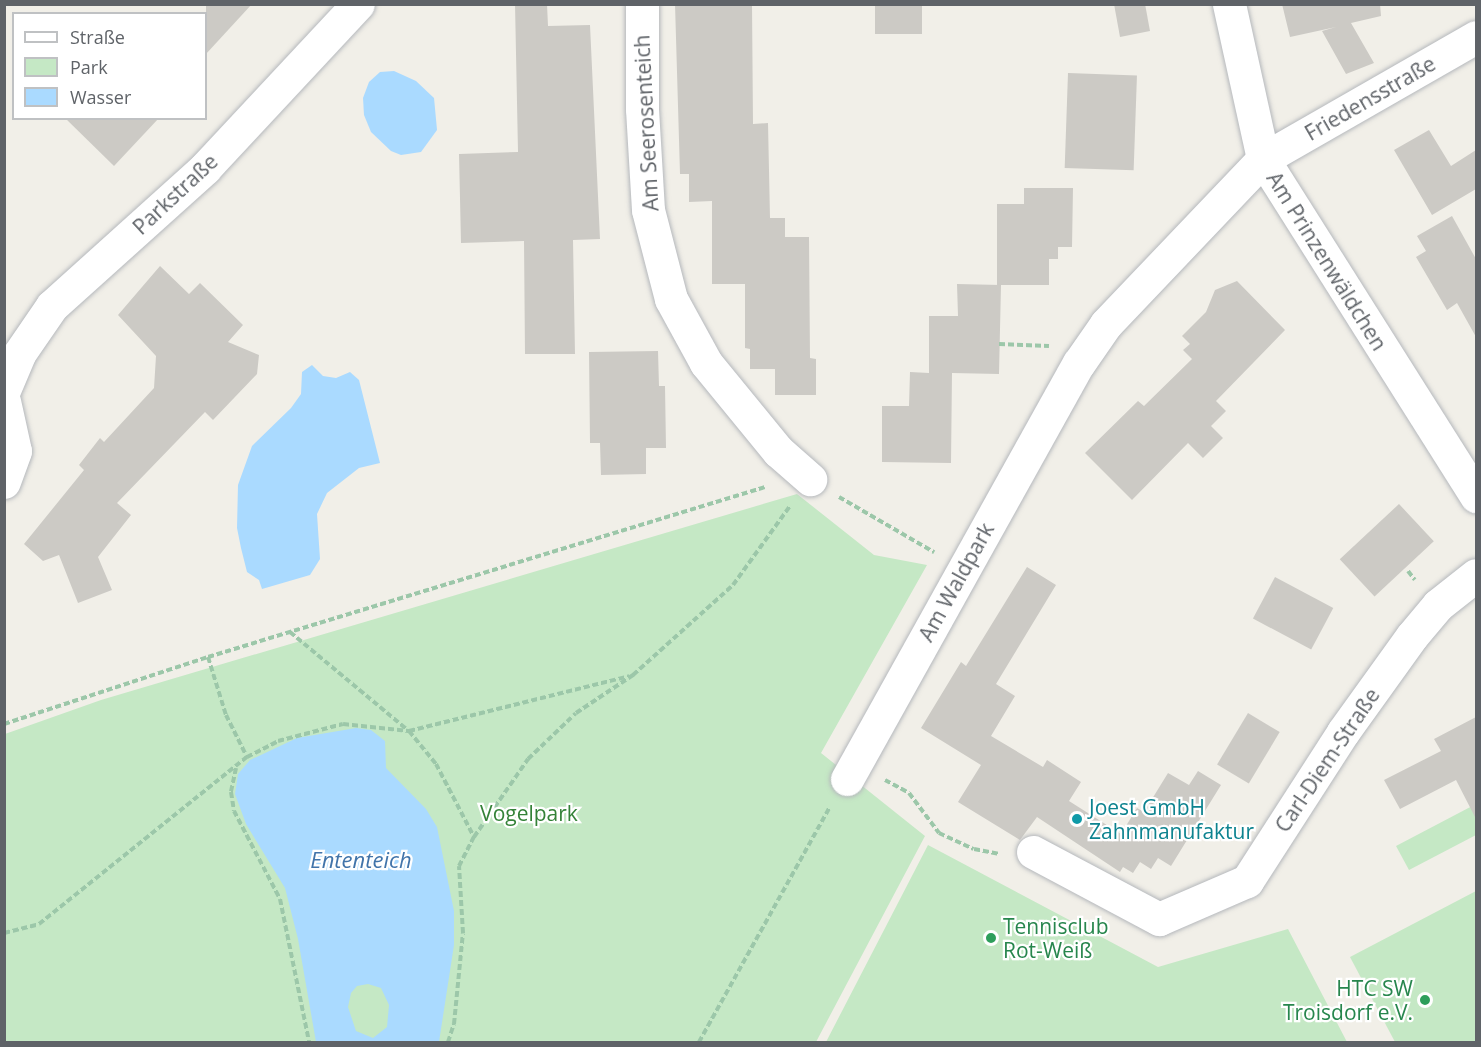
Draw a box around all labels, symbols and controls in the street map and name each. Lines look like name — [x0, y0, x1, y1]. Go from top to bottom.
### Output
legend — [12, 12, 207, 120]
text: Straße — [70, 25, 125, 49]
street label: Am Seerosenteich — [629, 34, 663, 212]
street label: Friedensstraße — [1300, 50, 1440, 146]
text: Park — [70, 55, 108, 79]
text: Wasser — [70, 85, 131, 109]
street label: Parkstraße — [127, 148, 223, 240]
street label: Am Prinzenwäldchen — [1262, 167, 1392, 355]
street label: Am Waldpark — [913, 518, 999, 646]
street label: Carl-Diem-Straße — [1270, 683, 1384, 837]
place label: Joest GmbH Zahnmanufaktur — [1089, 794, 1254, 844]
park label: Vogelpark — [480, 800, 578, 826]
marker: Joest GmbH Zahnmanufaktur — [1070, 812, 1084, 826]
water label: Ententeich — [310, 847, 412, 873]
place label: Tennisclub Rot-Weiß — [1003, 913, 1109, 963]
marker: Tennisclub Rot-Weiß — [984, 931, 998, 945]
place label: HTC SW Troisdorf e.V. — [1283, 975, 1413, 1025]
marker: HTC SW Troisdorf e.V. — [1418, 993, 1432, 1007]

